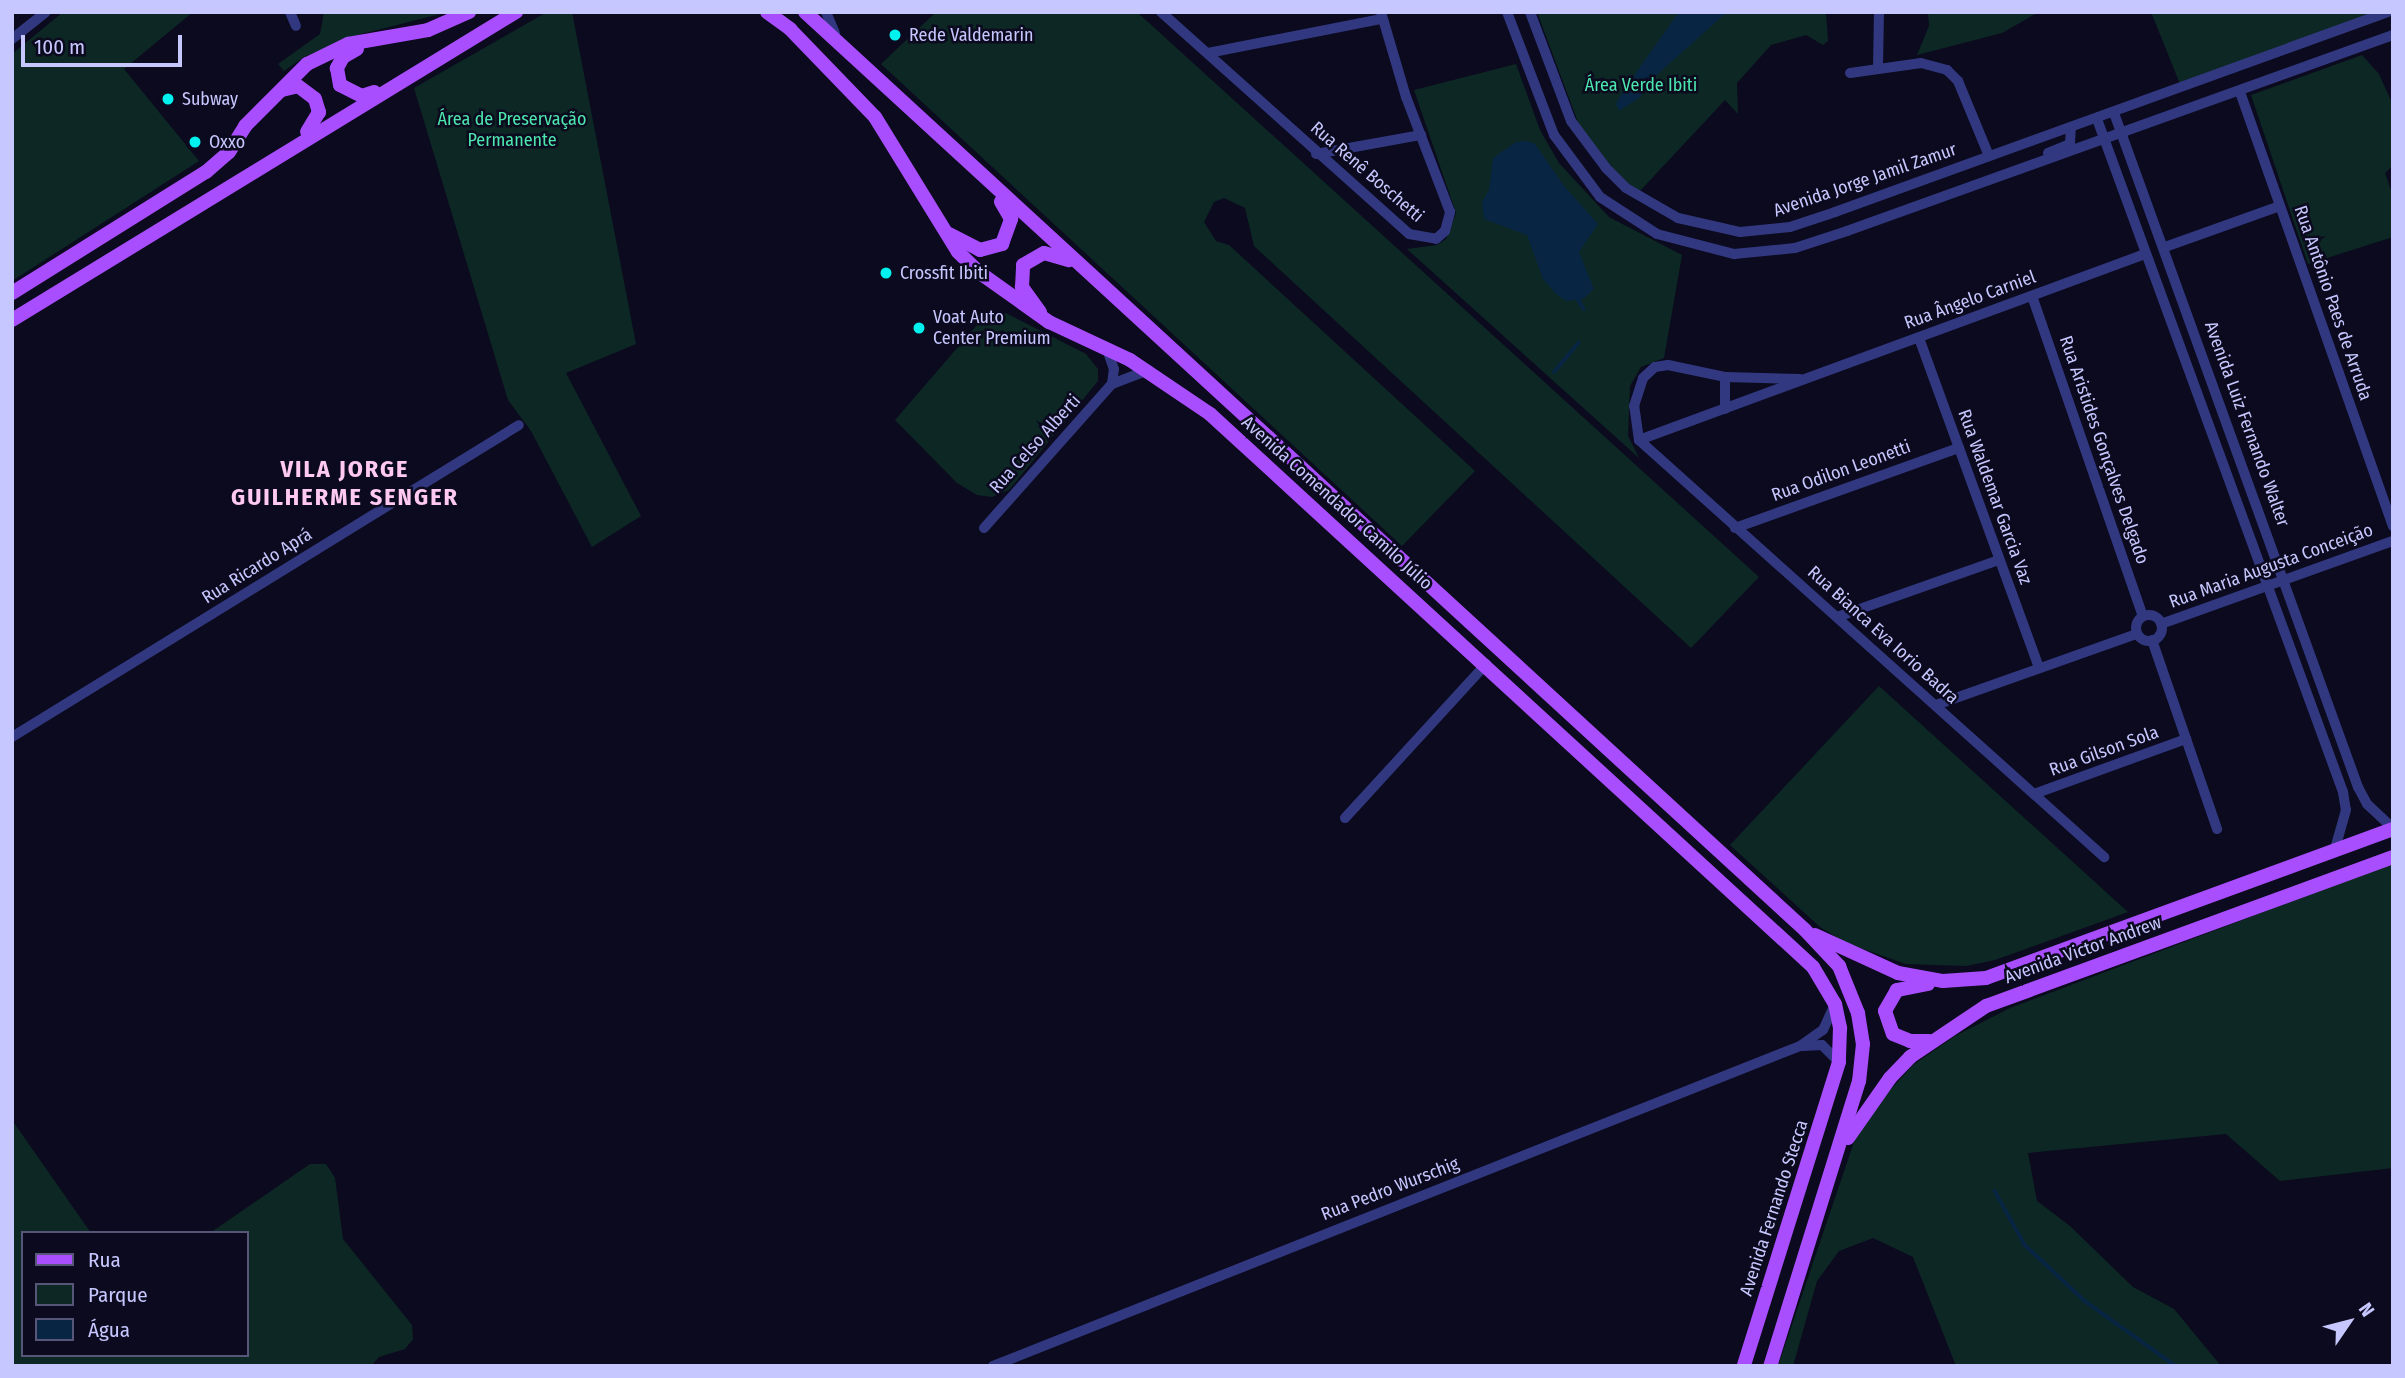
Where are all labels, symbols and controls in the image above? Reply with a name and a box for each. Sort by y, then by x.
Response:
scale bar [24,21,186,65]
place label: Rede Valdemarin [909,24,1033,46]
marker: Rede Valdemarin [887,27,903,43]
text: 100 m [34,34,85,60]
park label: Área Verde Ibiti [1585,74,1697,96]
place label: Subway [182,88,238,110]
marker: Subway [160,91,176,107]
park label: Área de Preservação Permanente [438,109,586,152]
street label: Rua Renê Boschetti [1306,117,1428,227]
place label: Oxxo [209,131,245,153]
marker: Oxxo [187,134,203,150]
street label: Avenida Jorge Jamil Zamur [1771,138,1959,222]
street label: Rua Antônio Paes de Arruda [2289,203,2377,403]
place label: Crossfit Ibiti [900,262,988,284]
marker: Crossfit Ibiti [878,265,894,281]
street label: Rua Ângelo Carniel [1901,266,2039,334]
place label: Voat Auto Center Premium [933,307,1051,350]
street label: Avenida Luiz Fernando Walter [2200,318,2294,530]
marker: Voat Auto Center Premium [911,320,927,336]
street label: Rua Aristides Gonçalves Delgado [2055,333,2153,567]
street label: Rua Celso Alberti [985,390,1085,498]
street label: Rua Waldemar Garcia Vaz [1953,406,2037,588]
street label: Avenida Comendador Camilo Júlio [1237,412,1437,594]
street label: Rua Odilon Leonetti [1769,436,1913,506]
district label: VILA JORGE GUILHERME SENGER [233,456,457,512]
street label: Rua Maria Augusta Conceição [2166,519,2376,613]
street label: Rua Ricardo Aprá [198,524,316,608]
street label: Rua Bianca Eva Iorio Badra [1803,561,1963,709]
street label: Rua Gilson Sola [2046,721,2162,781]
street label: Avenida Victor Andrew [2002,912,2164,988]
street label: Avenida Fernando Stecca [1735,1117,1813,1299]
street label: Rua Pedro Wurschig [1318,1153,1462,1225]
legend [21,1231,248,1357]
text: Rua [88,1247,121,1273]
text: Parque [88,1282,148,1308]
north arrow [2314,1287,2384,1357]
text: N [2354,1298,2379,1321]
text: Água [88,1317,130,1343]

